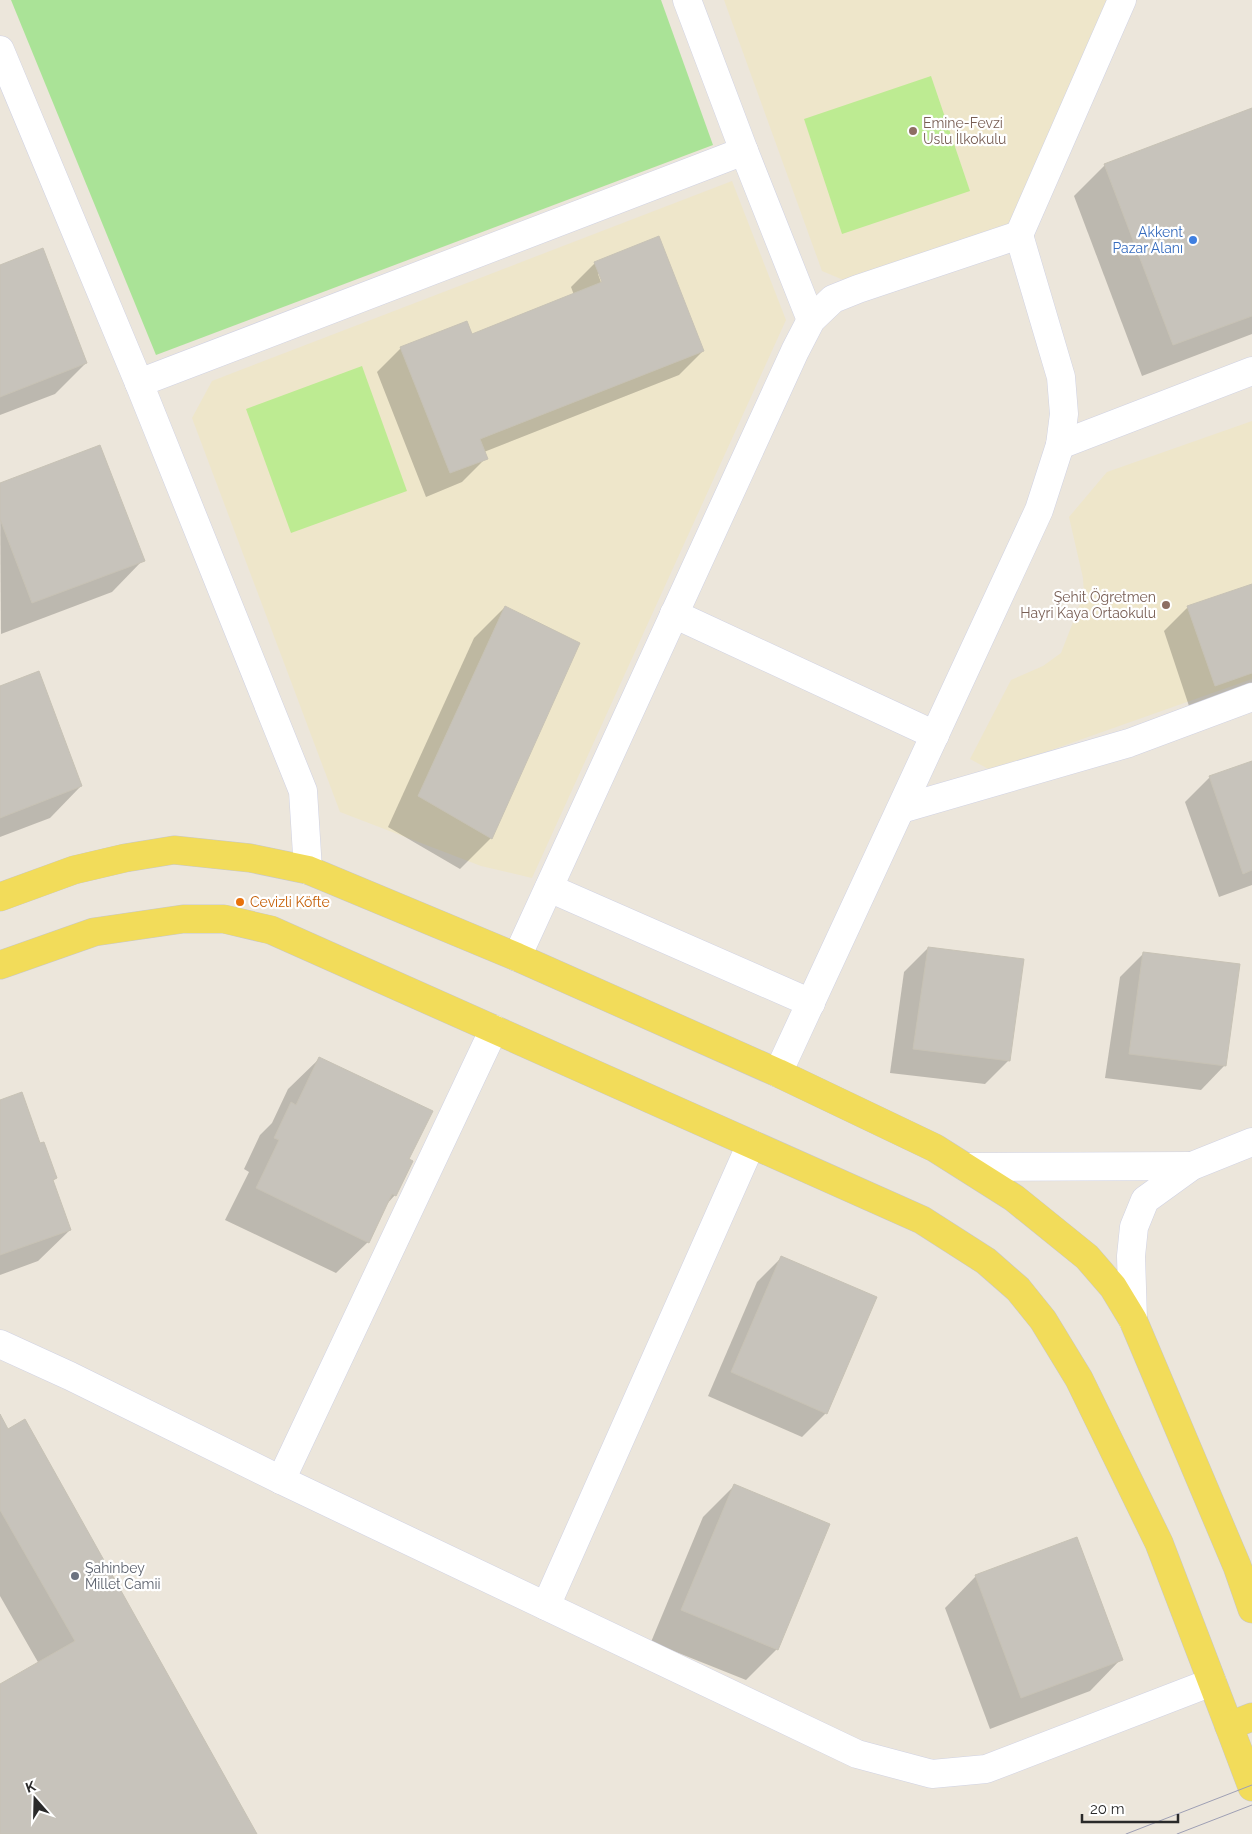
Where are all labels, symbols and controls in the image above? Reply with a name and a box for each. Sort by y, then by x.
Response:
place label: Emine-Fevzi Uslu İlkokulu [923,115,1006,147]
marker: Emine-Fevzi Uslu İlkokulu [907,125,919,137]
place label: Akkent Pazar Alanı [1112,224,1183,256]
marker: Akkent Pazar Alanı [1187,234,1199,246]
place label: Şehit Öğretmen Hayri Kaya Ortaokulu [1020,587,1156,621]
marker: Şehit Öğretmen Hayri Kaya Ortaokulu [1160,599,1172,611]
place label: Cevizli Köfte [250,894,330,910]
marker: Cevizli Köfte [234,896,246,908]
place label: Şahinbey Millet Camii [85,1560,161,1592]
marker: Şahinbey Millet Camii [69,1570,81,1582]
north arrow [10,1774,60,1824]
text: K [23,1777,38,1796]
scale bar [1082,1792,1178,1824]
text: 20 m [1090,1800,1125,1818]

